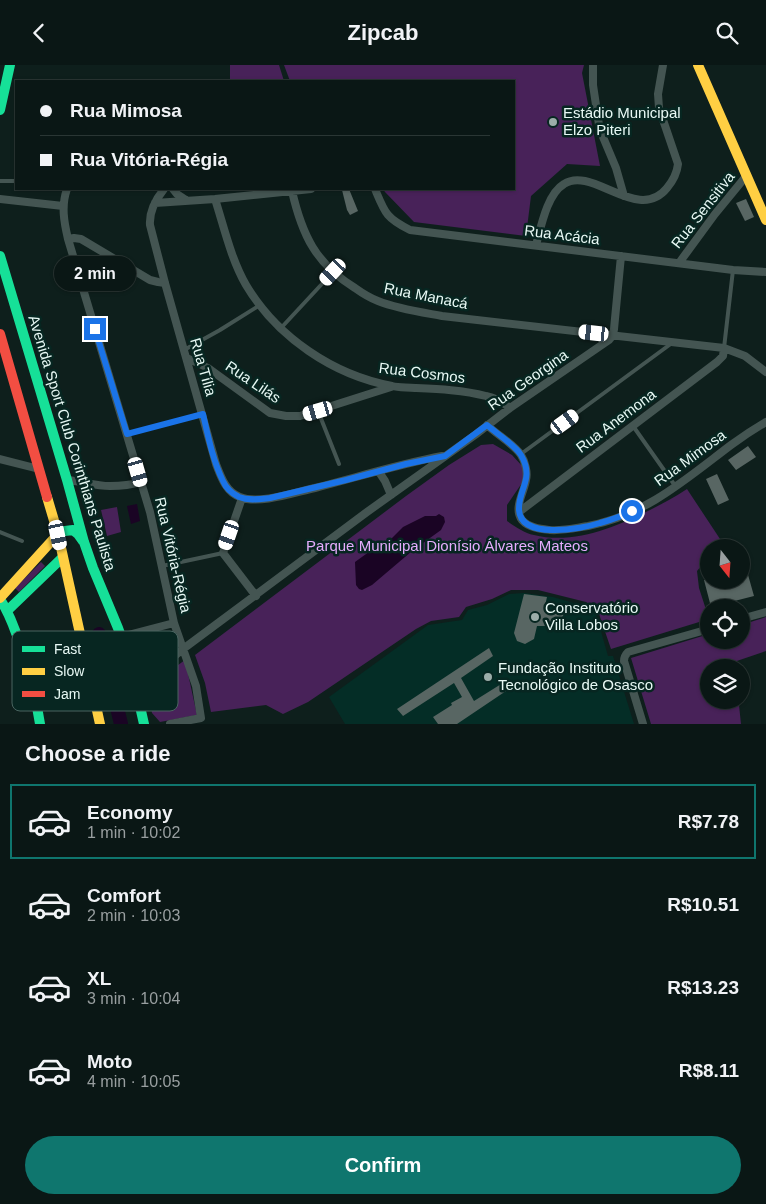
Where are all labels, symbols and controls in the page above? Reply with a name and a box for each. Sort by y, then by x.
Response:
icon: back [25,19,53,47]
icon: search [713,19,741,47]
text: Zipcab [348,20,418,45]
text: Rua Mimosa [70,100,182,121]
place label: Estádio Municipal Elzo Piteri [563,104,681,138]
marker: Estádio Municipal Elzo Piteri [547,116,559,128]
text: Rua Vitória-Régia [70,149,228,170]
street label: Rua Sensitiva [667,167,738,251]
street label: Rua Acácia [523,221,601,248]
car [317,256,348,288]
callout: 2 min [54,257,136,291]
text: 2 min [74,265,116,282]
street label: Rua Manacá [383,279,470,312]
street label: Avenida Sport Club Corinthians Paulista [25,313,120,573]
route end [84,318,106,340]
car [578,324,609,342]
street label: Rua Tília [187,336,220,399]
street label: Rua Georgina [485,345,571,413]
street label: Rua Lilás [223,357,284,406]
street label: Rua Cosmos [378,359,466,386]
street label: Rua Anemona [573,385,659,456]
car [301,400,334,422]
car [548,407,581,437]
street label: Rua Mimosa [651,426,729,489]
car [126,456,149,488]
street label: Rua Vitória-Régia [152,495,195,615]
route start [621,500,643,522]
car [217,518,240,552]
car [47,519,68,551]
park label: Parque Municipal Dionísio Álvares Mateos [306,537,588,554]
north arrow [700,539,750,589]
map controls [700,539,750,709]
place label: Conservatório Villa Lobos [545,599,638,633]
button: locate [700,599,750,649]
marker: Conservatório Villa Lobos [529,611,541,623]
legend [12,631,178,711]
text: Fast [54,641,81,657]
place label: Fundação Instituto Tecnológico de Osasco [498,659,653,693]
button: layers [700,659,750,709]
text: Slow [54,663,85,679]
marker: Fundação Instituto Tecnológico de Osasco [482,671,494,683]
text: Jam [54,686,80,702]
text: Choose a ride [25,741,170,766]
icon: car [27,799,72,844]
text: Economy [87,802,173,823]
text: R$7.78 [678,811,739,832]
text: 1 min · 10:02 [87,824,180,841]
icon: car [27,882,72,927]
text: Comfort [87,885,161,906]
text: R$10.51 [667,894,739,915]
text: 2 min · 10:03 [87,907,180,924]
icon: car [27,965,72,1010]
text: XL [87,968,111,989]
text: R$13.23 [667,977,739,998]
text: 3 min · 10:04 [87,990,180,1007]
icon: car [27,1048,72,1093]
text: Moto [87,1051,132,1072]
text: R$8.11 [679,1060,739,1081]
text: 4 min · 10:05 [87,1073,180,1090]
button: Confirm [25,1136,741,1194]

